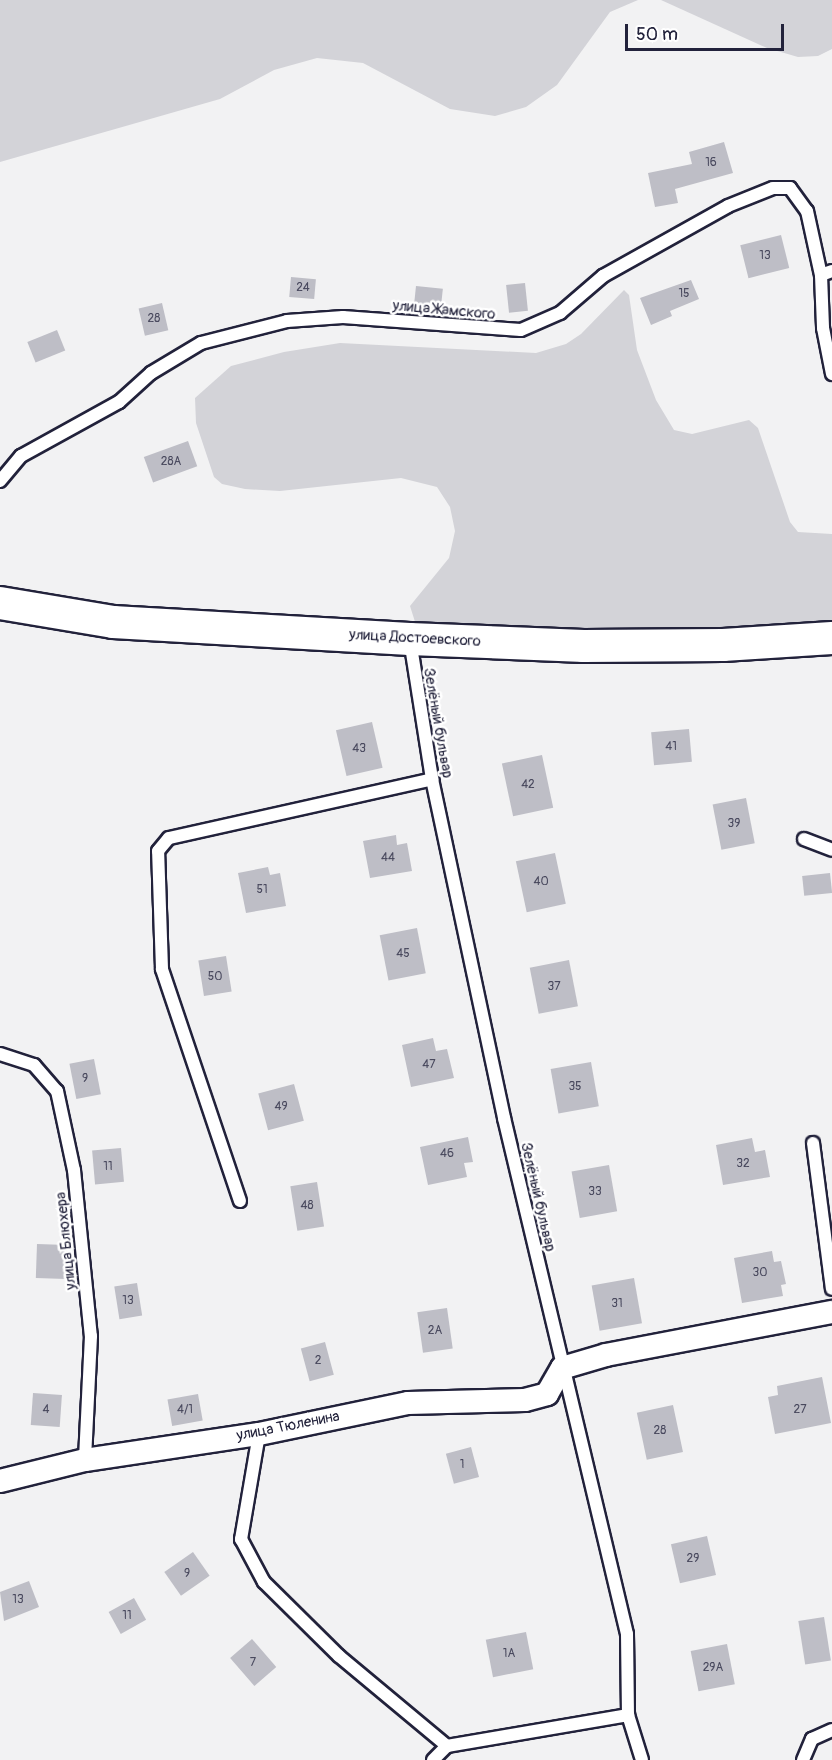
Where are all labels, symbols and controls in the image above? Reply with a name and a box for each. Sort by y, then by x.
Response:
scale bar [628,12,787,50]
text: 50 m [636,23,678,46]
house number: 16 [705,156,717,170]
house number: 13 [759,249,771,263]
house number: 24 [296,281,310,295]
house number: 15 [678,287,690,301]
street label: улица Жамского [392,297,496,323]
house number: 28 [148,312,160,326]
house number: 28А [161,455,181,469]
street label: улица Достоевского [349,626,481,650]
street label: Зелёный бульвар [419,667,457,779]
house number: 41 [665,740,677,754]
house number: 43 [352,742,366,756]
house number: 42 [521,778,535,792]
house number: 39 [728,817,740,831]
house number: 44 [381,851,395,865]
house number: 40 [533,875,549,889]
house number: 51 [256,883,268,897]
house number: 45 [396,947,410,961]
house number: 50 [208,970,222,984]
house number: 37 [547,980,561,994]
house number: 47 [422,1058,436,1072]
house number: 9 [82,1072,88,1086]
house number: 35 [568,1080,582,1094]
house number: 49 [274,1100,288,1114]
street label: Зелёный бульвар [517,1141,559,1253]
house number: 46 [440,1147,454,1161]
house number: 32 [736,1157,750,1171]
house number: 11 [103,1160,113,1174]
house number: 33 [588,1185,602,1199]
street label: улица Блюхера [52,1191,80,1291]
house number: 48 [300,1199,314,1213]
house number: 30 [753,1266,767,1280]
house number: 13 [122,1294,134,1308]
house number: 31 [611,1297,623,1311]
house number: 2А [428,1324,442,1338]
house number: 2 [315,1354,321,1368]
house number: 4 [43,1403,49,1417]
house number: 4/1 [177,1403,193,1417]
house number: 27 [793,1403,807,1417]
street label: улица Тюленина [235,1407,341,1445]
house number: 28 [654,1424,666,1438]
house number: 1 [460,1458,464,1472]
house number: 29 [687,1552,699,1566]
house number: 9 [184,1567,190,1581]
house number: 13 [12,1593,24,1607]
house number: 11 [122,1609,132,1623]
house number: 1А [503,1647,515,1661]
house number: 7 [250,1656,256,1670]
house number: 29А [703,1661,723,1675]

